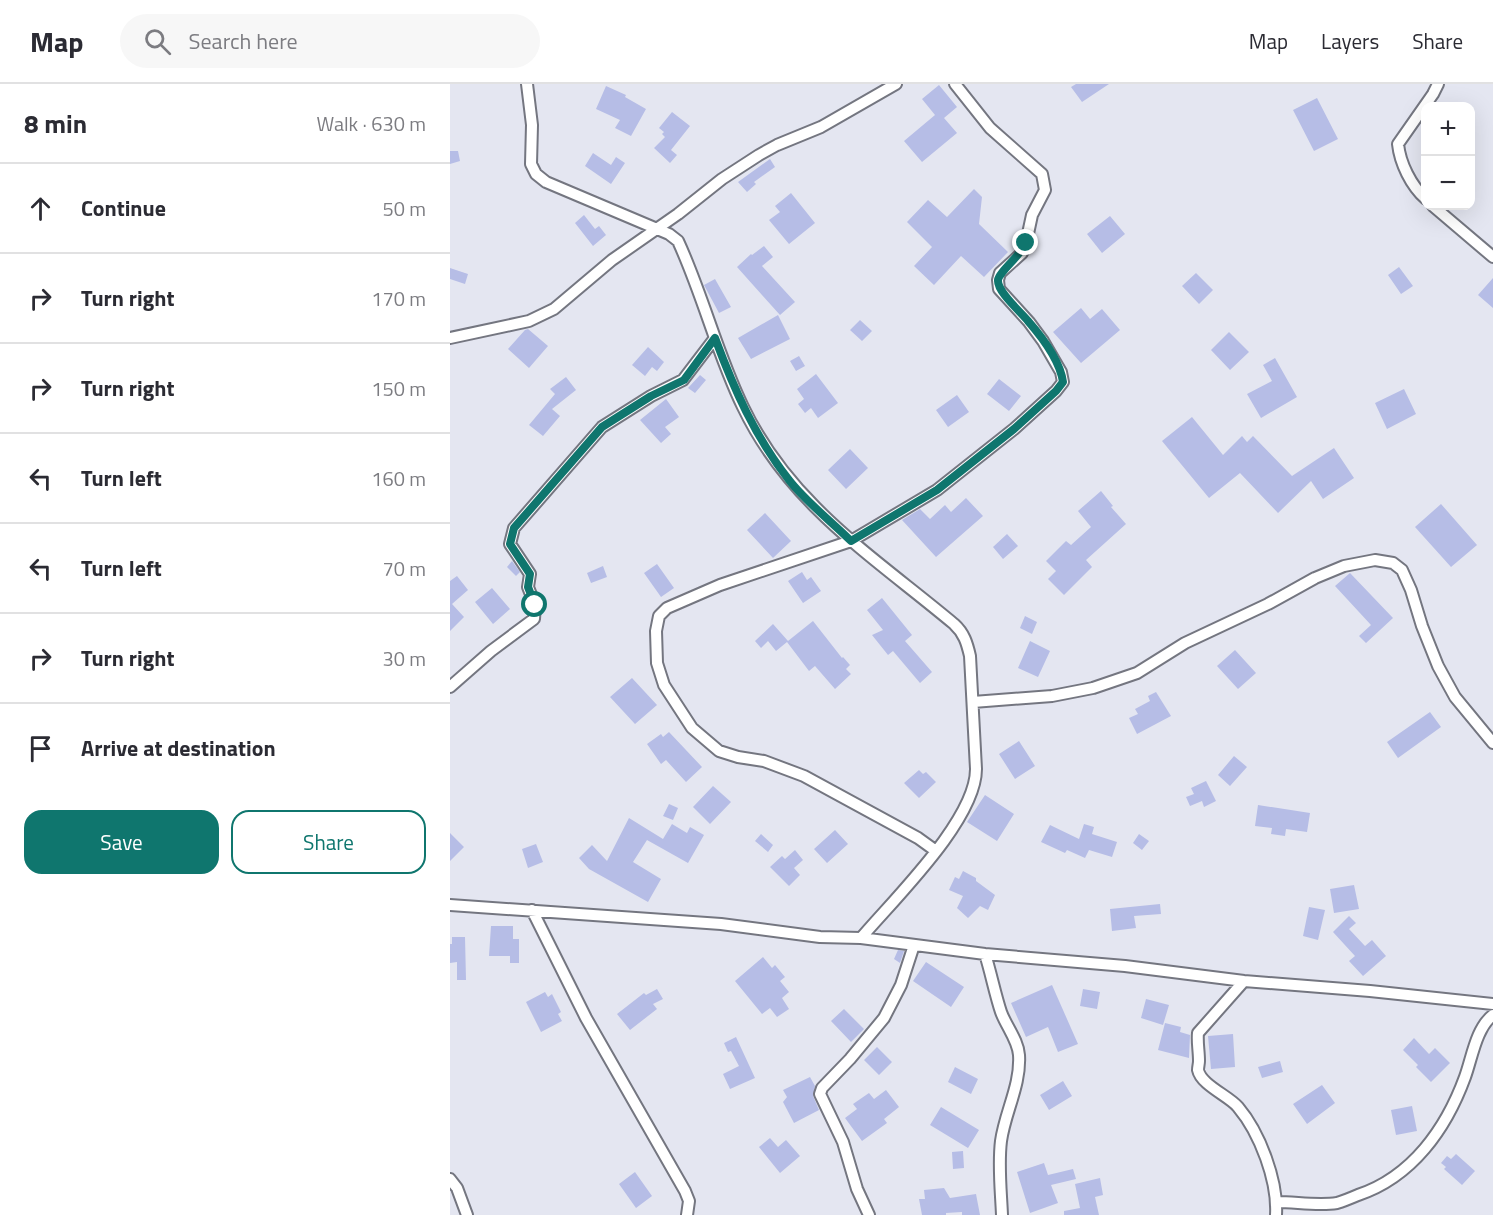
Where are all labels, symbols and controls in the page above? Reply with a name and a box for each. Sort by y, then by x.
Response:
search box [120,14,540,68]
text: Map [30,20,84,63]
text: Search here [189,24,298,58]
icon: search [141,25,174,58]
text: Map [1249,25,1288,57]
text: Layers [1321,25,1379,57]
text: Share [1412,25,1463,57]
map controls [1421,102,1475,210]
button: + [1421,102,1475,156]
text: 8 min [24,104,87,143]
text: Walk · 630 m [317,108,426,139]
button: − [1421,156,1475,210]
text: Continue [81,191,166,225]
icon: ahead [24,192,57,225]
text: 50 m [382,193,426,224]
route end [1012,229,1038,255]
text: Turn right [81,281,175,315]
icon: right [24,282,57,315]
text: 170 m [371,283,426,314]
text: Turn right [81,371,175,405]
icon: right [24,372,57,405]
text: 150 m [371,373,426,404]
text: Turn left [81,461,162,495]
icon: left [24,462,57,495]
text: 160 m [371,463,426,494]
text: Turn left [81,551,162,585]
icon: left [24,552,57,585]
text: 70 m [382,553,426,584]
route start [521,591,547,617]
text: Turn right [81,641,175,675]
icon: right [24,642,57,675]
text: 30 m [382,643,426,674]
text: Arrive at destination [81,731,276,765]
icon: arrive [24,732,57,765]
button: Save [24,810,219,874]
button: Share [231,810,426,874]

